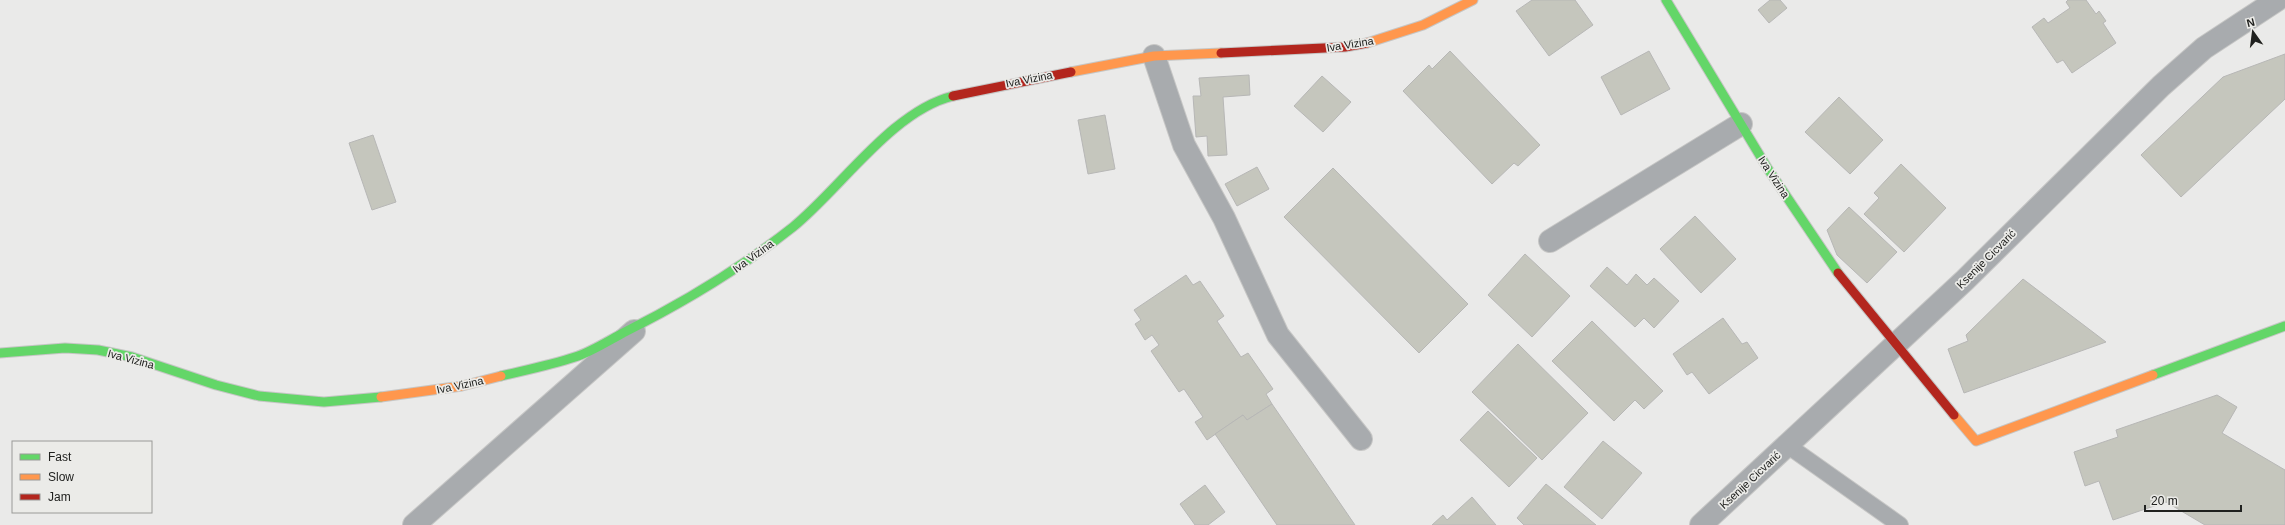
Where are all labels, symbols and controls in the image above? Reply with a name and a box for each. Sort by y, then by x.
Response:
north arrow [2233,12,2273,52]
text: N [2245,16,2256,29]
street label: Iva Vizina [1326,34,1375,54]
street label: Iva Vizina [1005,68,1054,89]
street label: Iva Vizina [1756,154,1792,201]
street label: Ksenije Cicvarić [1954,227,2018,291]
street label: Iva Vizina [730,237,776,275]
street label: Iva Vizina [107,347,156,371]
street label: Iva Vizina [436,374,485,396]
legend [12,441,152,513]
street label: Ksenije Cicvarić [1717,449,1783,511]
text: Fast [48,450,72,464]
text: Slow [48,470,74,484]
scale bar [2145,487,2241,513]
text: Jam [48,490,71,504]
text: 20 m [2151,494,2178,508]

